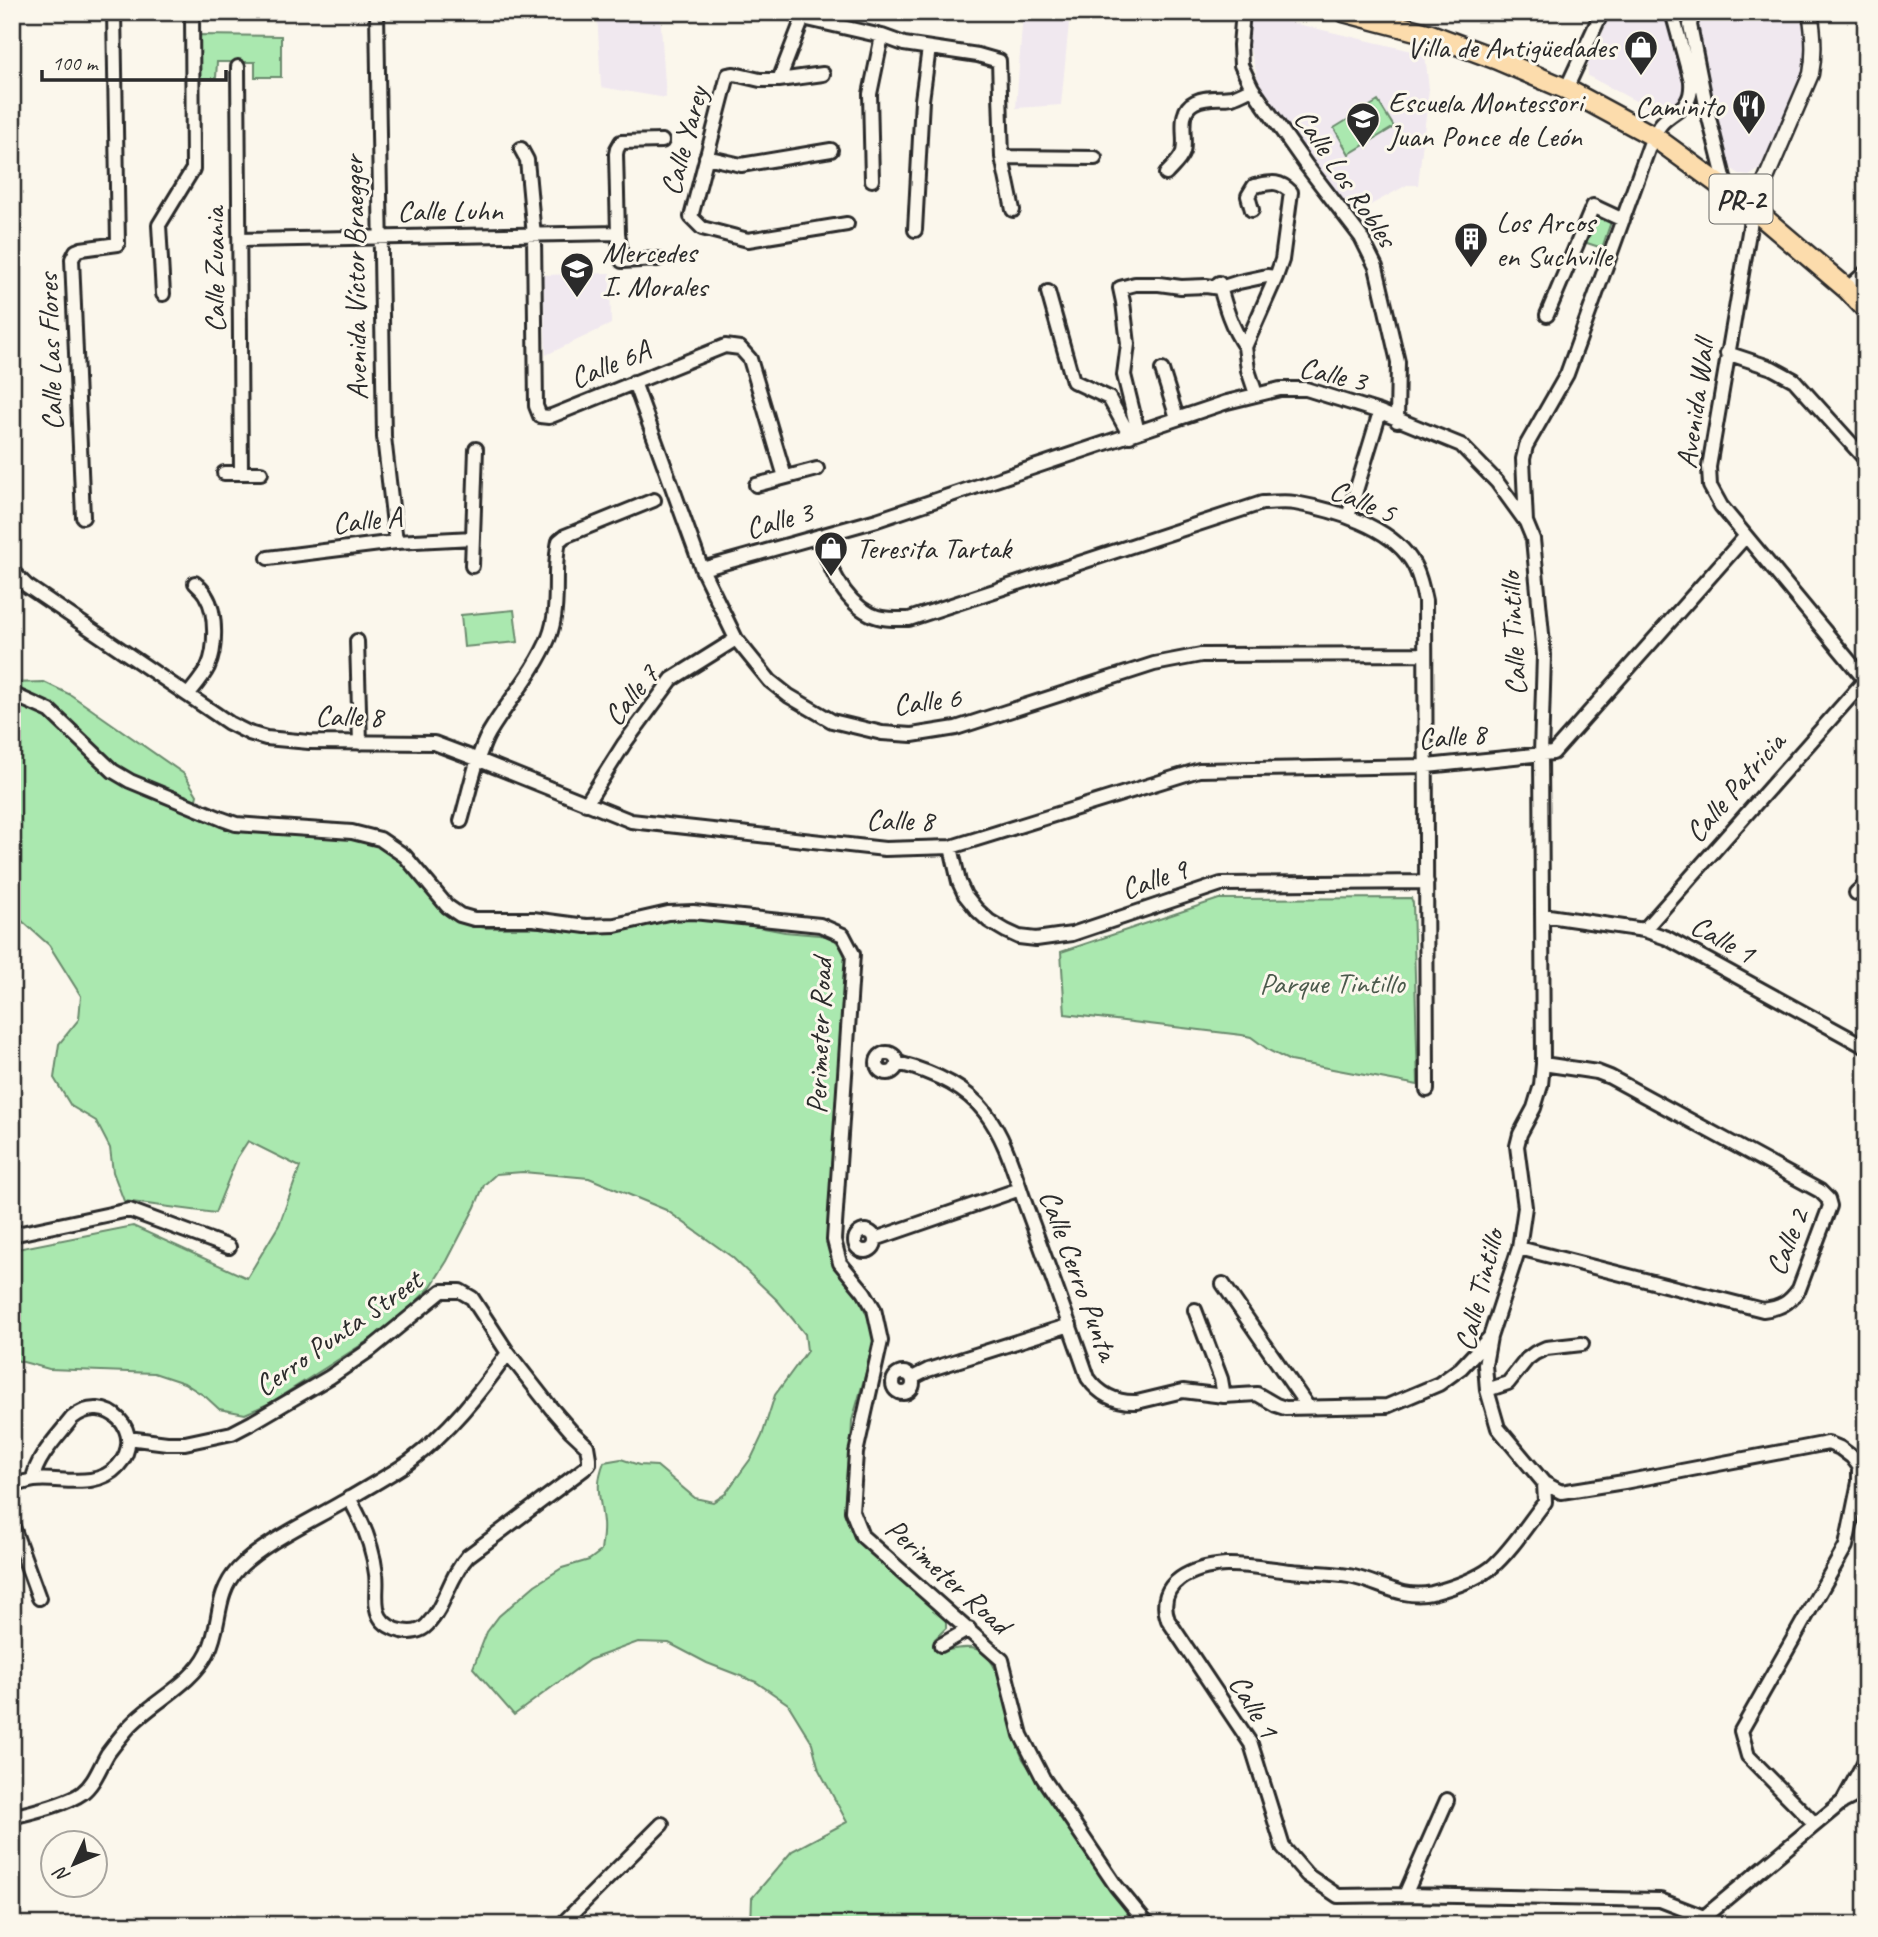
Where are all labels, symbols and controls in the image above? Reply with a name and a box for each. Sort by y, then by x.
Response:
place label: Villa de Antigüedades [1407,28,1619,66]
shop icon: Villa de Antigüedades [1622,28,1660,77]
scale bar [42,38,226,82]
text: 100 m [52,50,99,76]
street label: Calle Yarey [651,80,717,199]
place label: Escuela Montessori Juan Ponce de León [1386,83,1586,155]
place label: Caminito [1635,87,1725,125]
restaurant icon: Caminito [1730,87,1768,136]
school or university icon: Escuela Montessori Juan Ponce de León [1344,100,1382,149]
street label: Calle Los Robles [1286,102,1408,257]
street label: Avenida Víctor Braegger [334,152,376,401]
road number: PR-2 [1710,174,1772,224]
street label: Calle Luhn [397,191,504,229]
place label: Los Arcos en Suchville [1496,203,1614,275]
street label: Calle Zuania [195,204,233,333]
building icon: Los Arcos en Suchville [1452,220,1490,269]
place label: Mercedes I. Morales [602,233,710,305]
school or university icon: Mercedes I. Morales [558,250,596,299]
street label: Calle Las Flores [28,270,72,431]
street label: Calle 6A [564,330,657,397]
street label: Avenida Wall [1667,332,1724,471]
street label: Calle 3 [1296,348,1373,401]
street label: Calle 5 [1324,470,1403,532]
street label: Calle 3 [741,492,819,548]
street label: Calle A [330,497,405,543]
shop icon: Teresita Tartak [812,529,850,578]
place label: Teresita Tartak [856,529,1013,567]
street label: Calle Tintillo [1491,568,1535,697]
street label: Calle 7 [595,655,668,733]
street label: Calle 6 [891,678,965,724]
street label: Calle 8 [315,696,386,736]
street label: Calle 8 [1417,714,1490,758]
street label: Calle Patricia [1677,722,1795,850]
street label: Calle 8 [866,800,937,840]
street label: Calle 9 [1116,849,1195,908]
street label: Calle 1 [1684,906,1763,973]
street label: Perimeter Road [797,953,841,1115]
park label: Parque Tintillo [1259,964,1406,1002]
street label: Calle Cerro Punta [1031,1185,1128,1368]
street label: Calle 2 [1757,1201,1818,1281]
street label: Calle Tintillo [1446,1222,1513,1355]
street label: Cerro Punta Street [247,1260,432,1405]
street label: Perimeter Road [877,1510,1022,1645]
street label: Calle 1 [1220,1667,1289,1746]
north arrow [38,1828,108,1898]
text: N [48,1860,75,1888]

